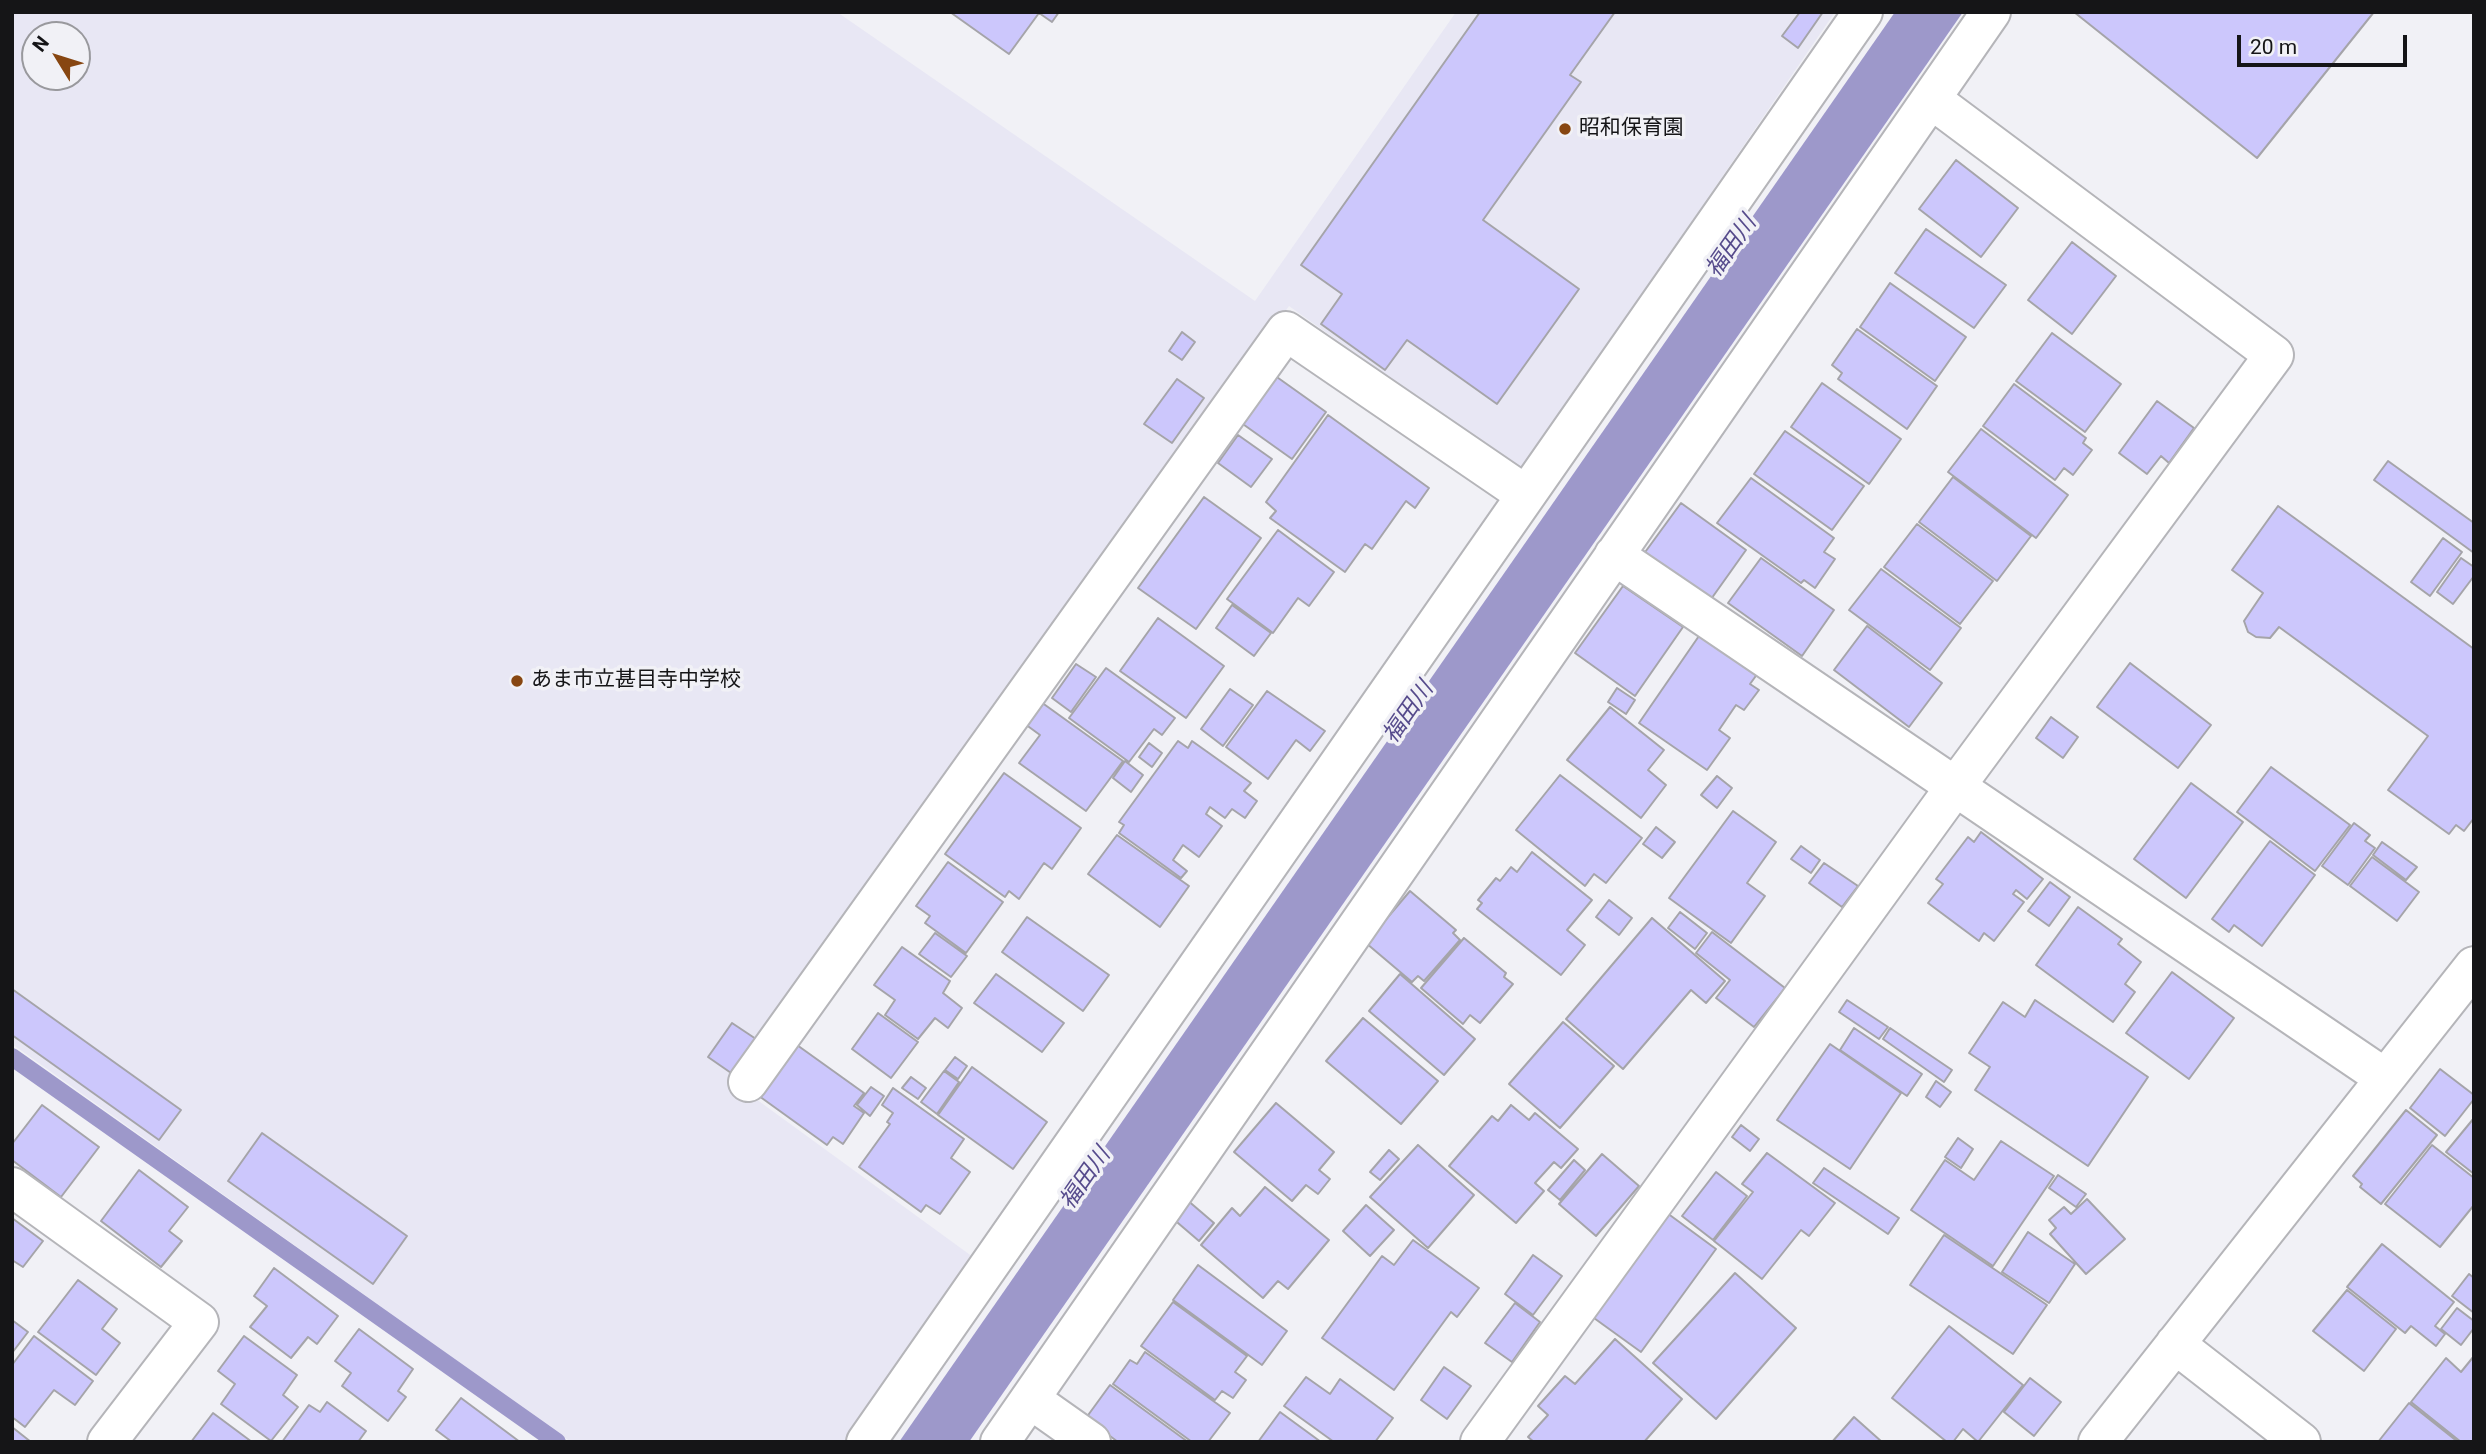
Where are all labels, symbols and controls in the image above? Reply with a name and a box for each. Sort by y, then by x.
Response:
north arrow [21,21,91,91]
scale bar [2241,21,2411,65]
text: N [27,32,54,56]
text: 20 m [2250,35,2297,59]
place label: 昭和保育園 [1579,116,1684,142]
marker: 昭和保育園 [1557,121,1573,137]
water label: 福田川 [1701,211,1763,283]
place label: あま市立甚目寺中学校 [531,668,741,694]
marker: あま市立甚目寺中学校 [509,673,525,689]
water label: 福田川 [1378,677,1440,749]
water label: 福田川 [1055,1143,1117,1215]

